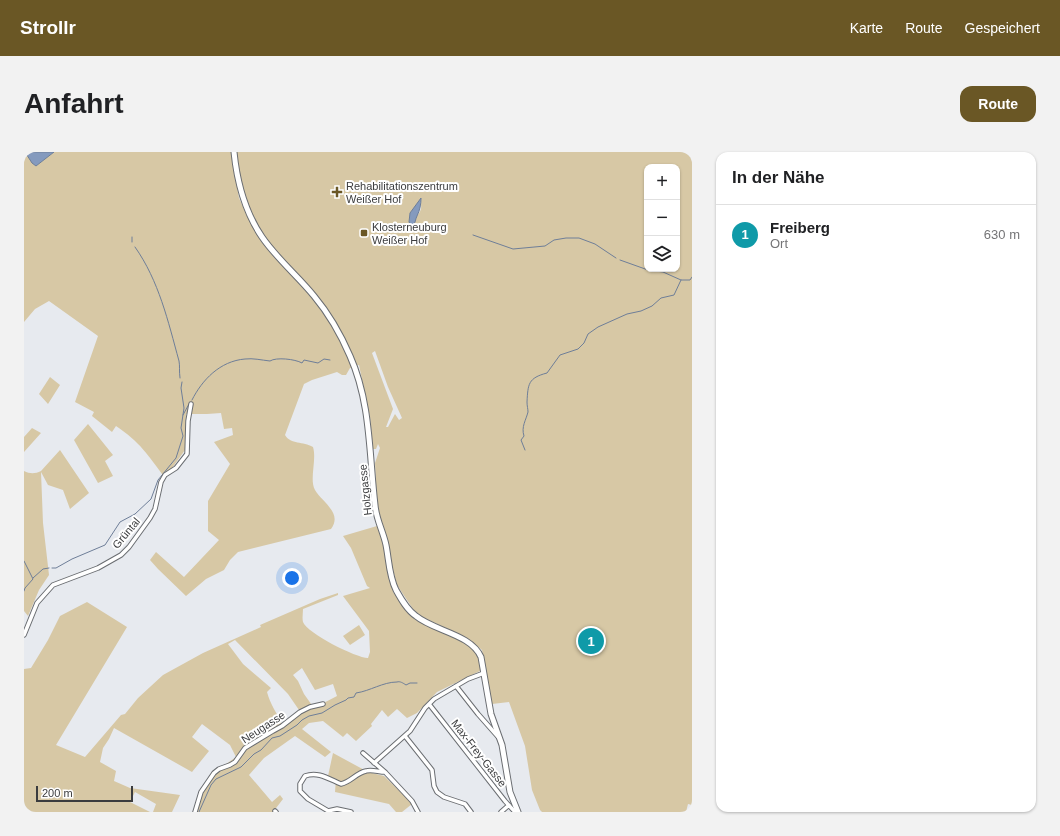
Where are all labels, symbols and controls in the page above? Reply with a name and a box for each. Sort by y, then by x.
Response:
text: Strollr [20,17,76,38]
text: Karte [850,20,883,36]
text: Route [905,20,943,36]
text: Gespeichert [965,20,1040,36]
button: Route [960,86,1036,122]
text: Anfahrt [24,88,124,119]
map controls [644,164,680,272]
button: + [644,164,680,200]
text: In der Nähe [732,168,825,187]
place label: Rehabilitationszentrum Weißer Hof [346,180,458,205]
marker: Rehabilitationszentrum Weißer Hof [331,186,343,198]
button: − [644,200,680,236]
text: Freiberg [770,219,830,236]
place label: Klosterneuburg Weißer Hof [372,221,447,246]
text: 1 [741,227,749,242]
text: 630 m [984,227,1020,242]
marker: Klosterneuburg Weißer Hof [359,228,369,238]
button: layers [644,236,680,272]
text: Ort [770,236,788,251]
street label: Holzgasse [356,464,374,516]
street label: Grüntal [110,515,142,551]
your location [282,568,302,588]
pin: 1 [578,626,604,656]
street label: Neugasse [239,708,287,746]
street label: Max-Frey-Gasse [449,717,509,789]
scale bar [36,784,133,803]
text: 200 m [42,787,73,799]

